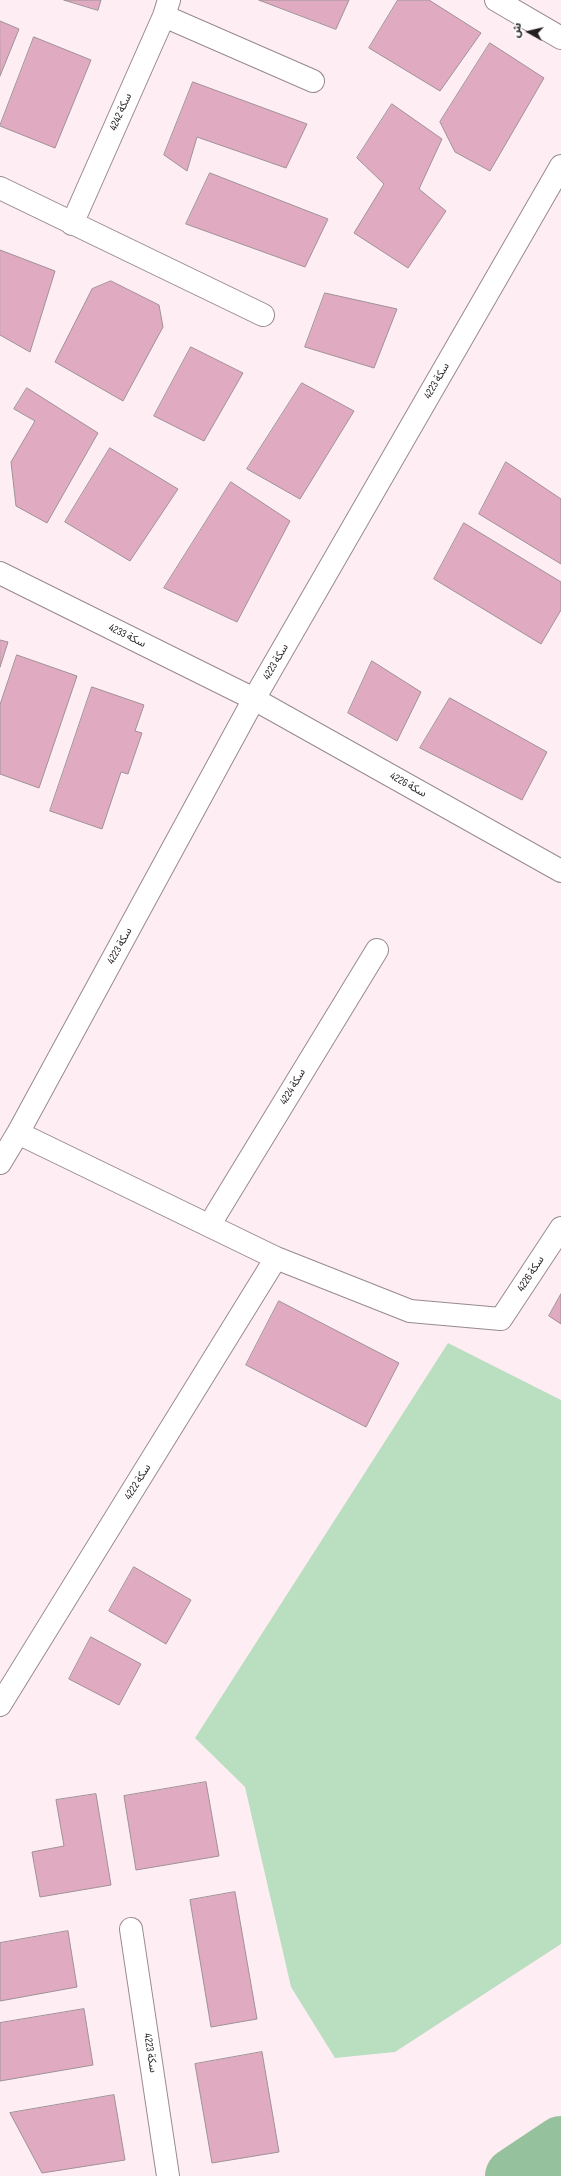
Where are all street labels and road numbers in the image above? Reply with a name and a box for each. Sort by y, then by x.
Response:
street label: سكة 4242 [107,91,135,133]
street label: سكة 4223 [421,361,453,401]
street label: سكة 4233 [106,621,148,651]
street label: سكة 4223 [260,642,292,682]
street label: سكة 4226 [387,770,429,800]
street label: سكة 4223 [105,925,135,967]
street label: سكة 4224 [277,1067,309,1107]
street label: سكة 4226 [515,1254,547,1294]
street label: سكة 4222 [122,1462,154,1502]
street label: سكة 4223 [140,2032,160,2074]

